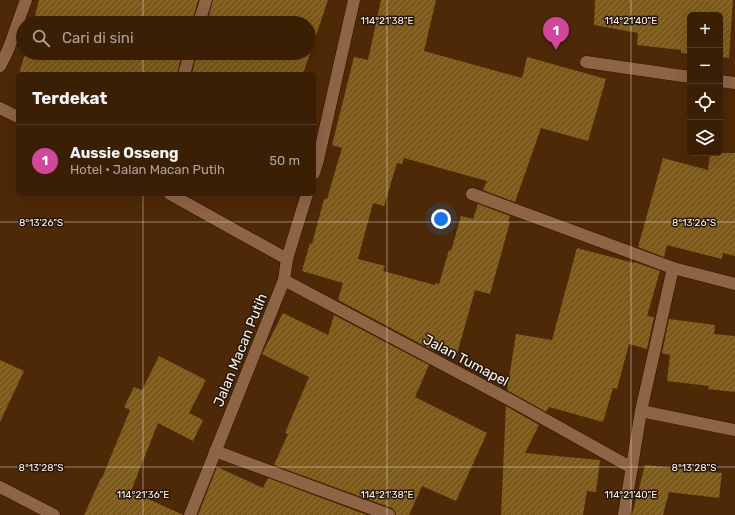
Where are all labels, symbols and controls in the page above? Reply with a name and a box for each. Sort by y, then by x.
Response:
map controls [687,12,723,156]
button: + [687,12,723,48]
text: 114°21'38"E [360,15,414,27]
text: 114°21'40"E [605,15,657,27]
search box [16,16,316,60]
pin: 1 [543,17,569,50]
icon: search [30,27,52,49]
text: Cari di sini [62,29,134,47]
button: − [687,48,723,84]
button: locate [687,84,723,120]
text: Terdekat [32,88,107,108]
button: layers [687,120,723,156]
text: Aussie Osseng [70,144,179,162]
text: 1 [42,153,48,168]
text: 50 m [269,153,300,168]
text: Hotel · Jalan Macan Putih [70,162,225,177]
your location [431,209,451,229]
text: 8°13'26"S [19,217,63,229]
text: 8°13'26"S [672,217,716,229]
street label: Jalan Macan Putih [210,291,271,409]
street label: Jalan Tumapel [420,331,511,390]
text: 8°13'28"S [19,462,63,474]
text: 8°13'28"S [672,462,716,474]
text: 114°21'36"E [117,489,169,501]
text: 114°21'38"E [360,489,414,501]
text: 114°21'40"E [605,489,657,501]

